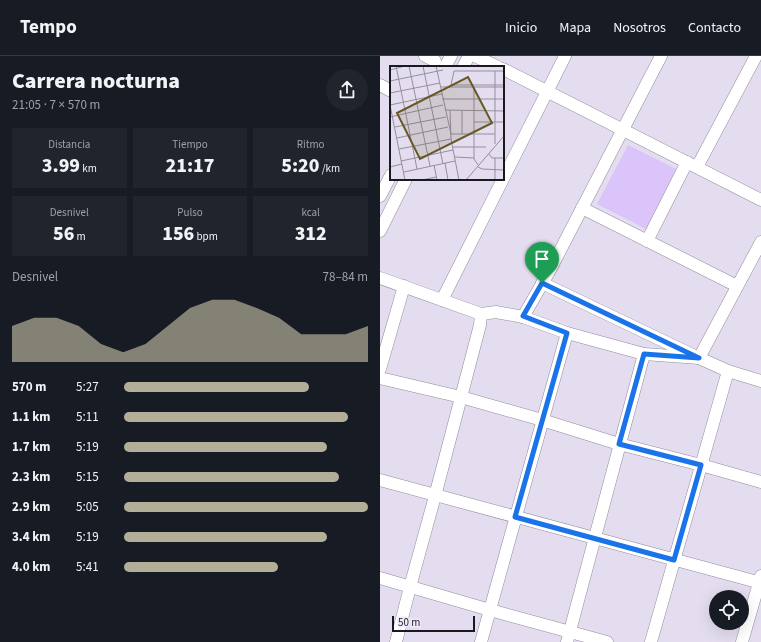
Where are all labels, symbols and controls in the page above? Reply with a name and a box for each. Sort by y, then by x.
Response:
text: Tempo [20,14,77,41]
text: Inicio [505,18,537,38]
text: Mapa [559,18,591,38]
text: Nosotros [613,18,666,38]
text: Contacto [688,18,741,38]
text: Carrera nocturna [12,65,180,97]
inset map [390,66,504,180]
button: share [326,69,368,111]
text: 21:05 · 7 × 570 m [12,96,100,114]
text: Distancia [48,137,90,152]
text: Tiempo [172,137,208,152]
text: Ritmo [297,137,325,152]
text: 3.99 [42,152,80,180]
text: 21:17 [166,152,214,180]
text: 5:20 [281,152,319,180]
text: km [80,161,97,176]
text: /km [319,161,340,176]
text: Desnivel [50,205,89,220]
text: Pulso [177,205,203,220]
text: kcal [301,205,320,220]
text: 56 [53,220,74,248]
text: 156 [162,220,194,248]
text: 312 [295,220,327,248]
text: m [74,229,86,244]
text: bpm [194,229,218,244]
pin [525,242,559,283]
icon: arrive [531,248,553,270]
text: Desnivel [12,268,58,286]
text: 78–84 m [323,268,368,286]
text: 570 m [12,378,46,396]
text: 5:27 [76,378,99,396]
text: 1.1 km [12,408,51,426]
text: 5:11 [76,408,99,426]
text: 1.7 km [12,438,51,456]
text: 5:19 [76,438,99,456]
text: 2.3 km [12,468,51,486]
text: 5:15 [76,468,99,486]
text: 2.9 km [12,498,51,516]
text: 5:05 [76,498,99,516]
text: 3.4 km [12,528,51,546]
text: 5:19 [76,528,99,546]
text: 4.0 km [12,558,51,576]
text: 5:41 [76,558,99,576]
map controls [709,590,749,630]
button: locate [709,590,749,630]
scale bar [392,614,475,633]
text: 50 m [398,615,420,630]

